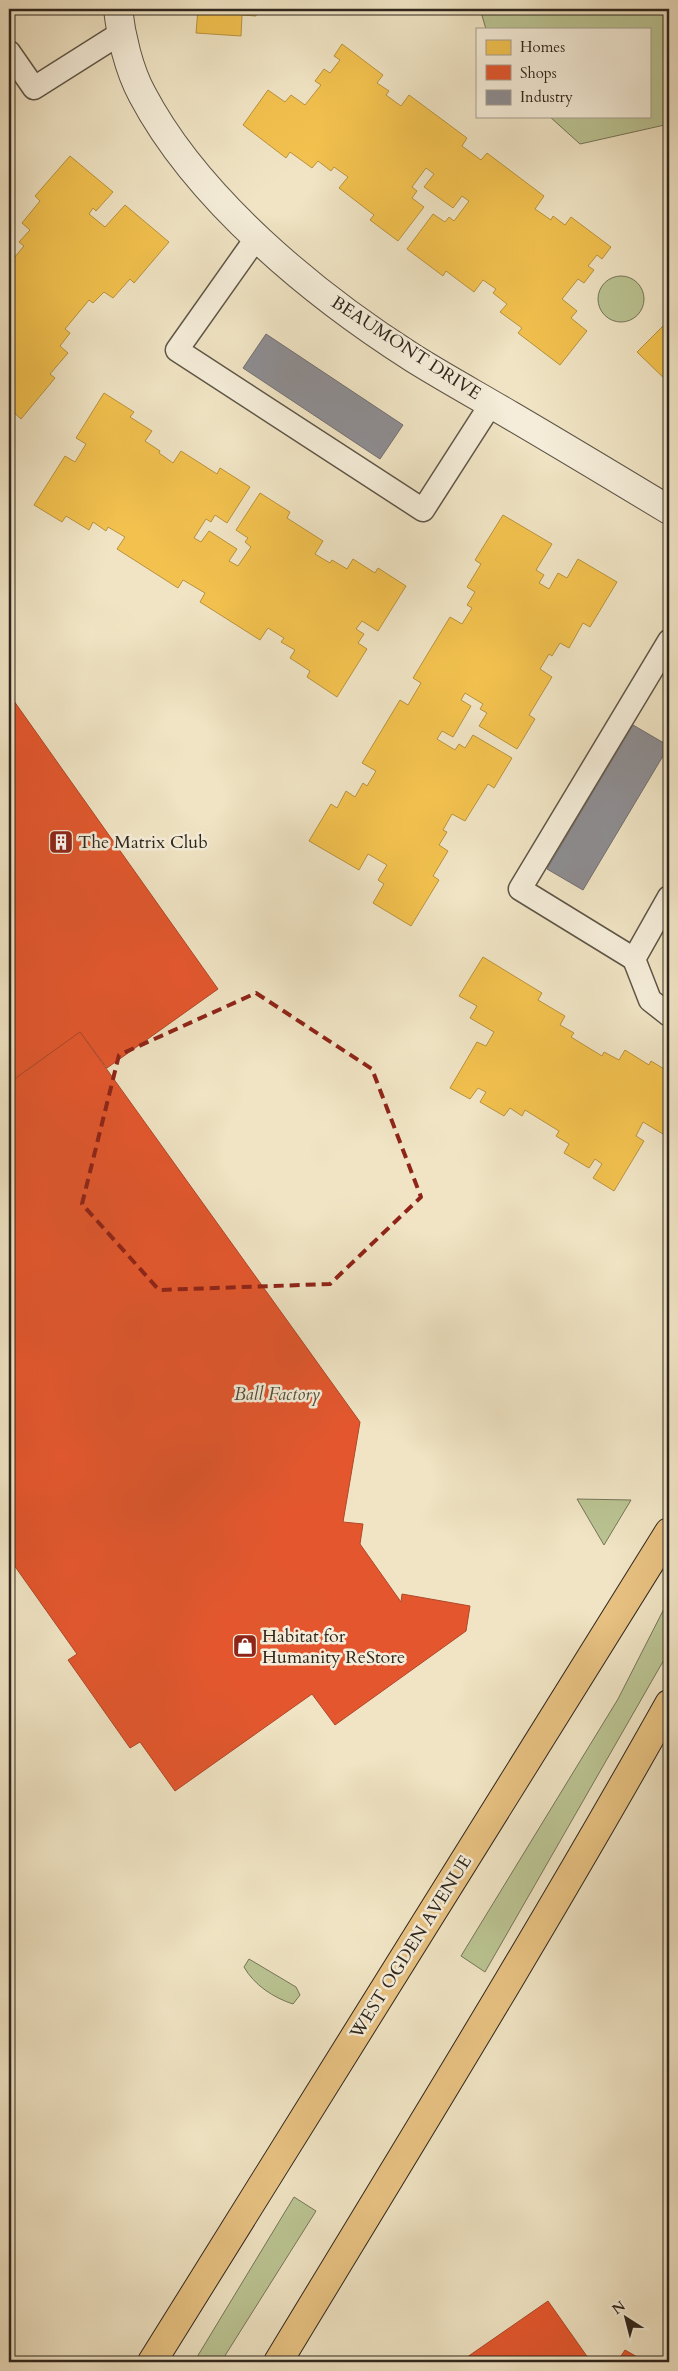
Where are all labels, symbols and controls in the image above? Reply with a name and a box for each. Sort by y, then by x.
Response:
legend [476,28,650,118]
text: Homes [520,37,565,57]
text: Shops [520,63,557,83]
text: Industry [520,87,573,107]
street label: BEAUMONT DRIVE [326,290,486,406]
building icon: The Matrix Club [48,829,74,855]
place label: The Matrix Club [78,830,208,855]
park label: Ball Factory [234,1382,320,1407]
place label: Habitat for Humanity ReStore [262,1624,405,1670]
shop icon: Habitat for Humanity ReStore [232,1633,258,1659]
street label: WEST OGDEN AVENUE [344,1850,478,2044]
north arrow [600,2294,650,2344]
text: N [608,2297,629,2319]

